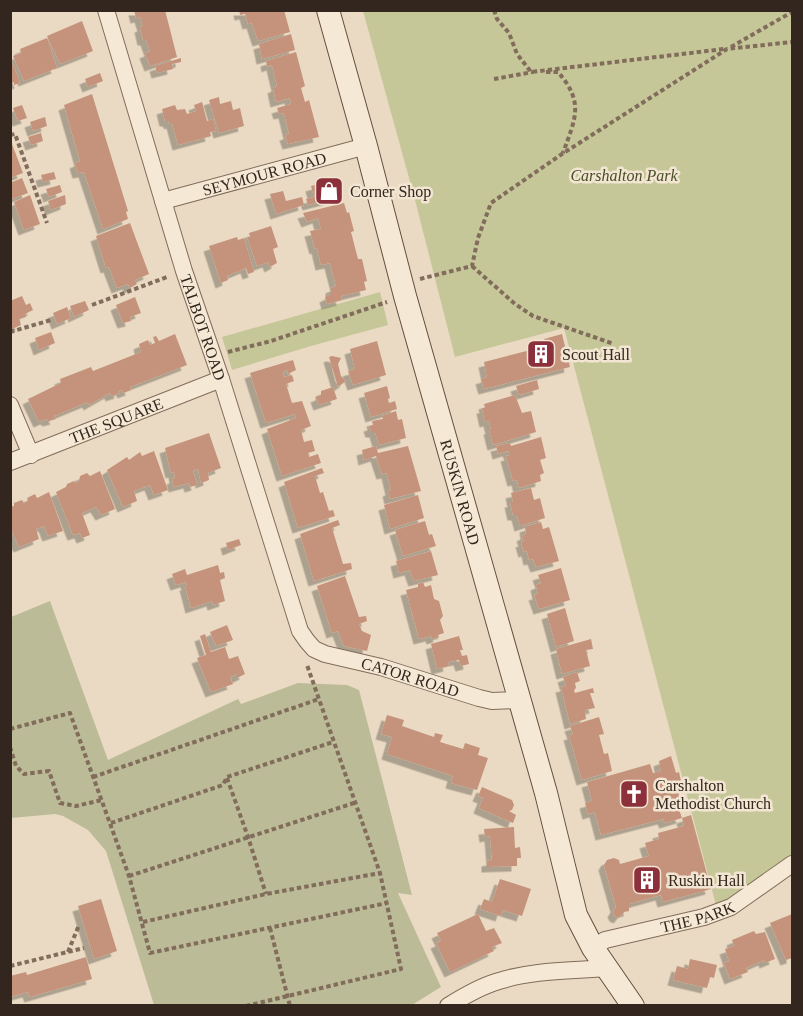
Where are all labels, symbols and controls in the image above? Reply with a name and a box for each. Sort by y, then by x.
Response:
street label: SEYMOUR ROAD [201,149,328,199]
park label: Carshalton Park [570,167,678,184]
shop icon: Corner Shop [313,175,345,207]
place label: Corner Shop [350,183,431,201]
street label: TALBOT ROAD [177,272,229,383]
building icon: Scout Hall [525,338,557,370]
place label: Scout Hall [562,346,631,363]
street label: THE SQUARE [67,395,166,447]
street label: RUSKIN ROAD [437,437,483,547]
street label: CATOR ROAD [360,655,461,700]
place label: Carshalton Methodist Church [655,777,771,812]
church icon: Carshalton Methodist Church [618,778,650,810]
building icon: Ruskin Hall [631,864,663,896]
place label: Ruskin Hall [668,872,745,889]
street label: THE PARK [659,898,738,936]

